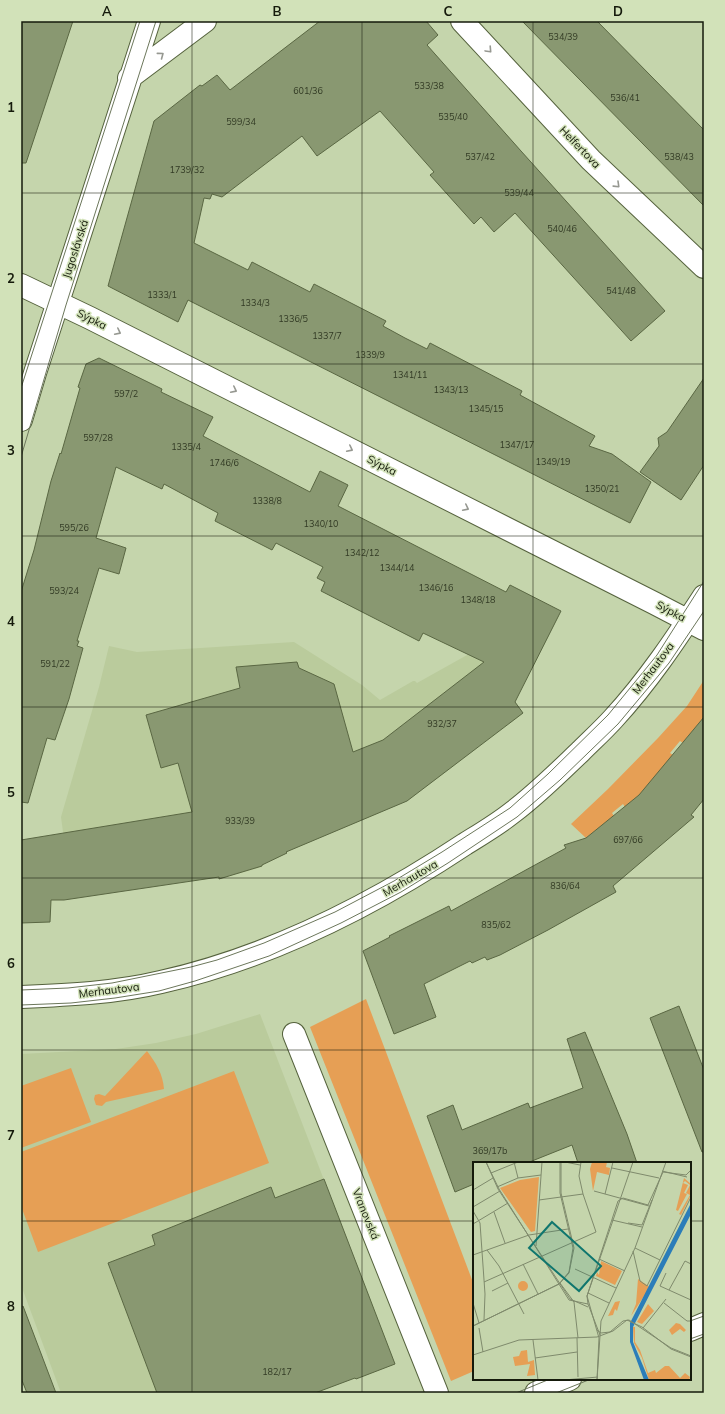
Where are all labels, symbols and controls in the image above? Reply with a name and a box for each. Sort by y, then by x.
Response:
text: A [102,3,112,19]
text: B [273,3,282,19]
text: C [444,3,453,19]
text: D [613,3,623,19]
house number: 534/39 [548,31,578,42]
one-way arrow [484,45,491,52]
one-way arrow [156,53,163,60]
house number: 533/38 [414,80,444,91]
house number: 601/36 [293,85,323,96]
house number: 536/41 [610,92,640,103]
text: 1 [7,99,15,115]
house number: 535/40 [438,111,468,122]
house number: 599/34 [226,116,256,127]
street label: Helfertova [556,123,604,171]
house number: 537/42 [465,151,495,162]
house number: 538/43 [664,151,694,162]
house number: 1739/32 [170,164,204,175]
one-way arrow [612,180,620,187]
house number: 539/44 [504,187,534,198]
street label: Jugoslávská [59,218,91,280]
house number: 540/46 [547,223,577,234]
text: 2 [7,270,15,286]
house number: 541/48 [606,285,636,296]
house number: 1333/1 [147,289,177,300]
house number: 1334/3 [240,297,270,308]
street label: Sýpka [75,306,109,332]
house number: 1336/5 [278,313,308,324]
one-way arrow [114,327,121,335]
house number: 1337/7 [312,330,342,341]
house number: 1339/9 [355,349,385,360]
house number: 1341/11 [393,369,427,380]
house number: 1343/13 [434,384,468,395]
one-way arrow [230,386,237,393]
house number: 597/2 [114,388,138,399]
house number: 1345/15 [469,403,504,414]
house number: 597/28 [83,432,113,443]
house number: 1347/17 [500,439,534,450]
house number: 1335/4 [171,441,201,452]
text: 3 [7,442,15,458]
one-way arrow [346,444,353,452]
street label: Sýpka [365,452,399,478]
house number: 1349/19 [536,456,570,467]
house number: 1746/6 [209,457,239,468]
house number: 1350/21 [585,483,619,494]
house number: 1338/8 [252,495,282,506]
one-way arrow [462,503,469,511]
house number: 1340/10 [304,518,338,529]
house number: 595/26 [59,522,89,533]
house number: 1342/12 [345,547,379,558]
house number: 1344/14 [380,562,415,573]
house number: 1346/16 [419,582,453,593]
house number: 593/24 [49,585,79,596]
house number: 1348/18 [461,594,495,605]
street label: Sýpka [654,597,688,625]
text: 4 [7,613,15,629]
street label: Merhautova [629,639,677,697]
house number: 591/22 [40,658,70,669]
house number: 932/37 [427,718,457,729]
text: 5 [7,784,15,800]
house number: 933/39 [225,815,255,826]
house number: 697/66 [613,834,643,845]
street label: Merhautova [380,857,440,899]
house number: 836/64 [550,880,580,891]
house number: 835/62 [481,919,511,930]
text: 6 [7,955,15,971]
street label: Merhautova [78,979,140,1001]
text: 7 [7,1127,15,1143]
house number: 369/17b [473,1145,507,1156]
inset map [473,1162,691,1380]
street label: Vranovská [349,1186,383,1242]
text: 8 [7,1298,15,1314]
house number: 182/17 [262,1366,292,1377]

